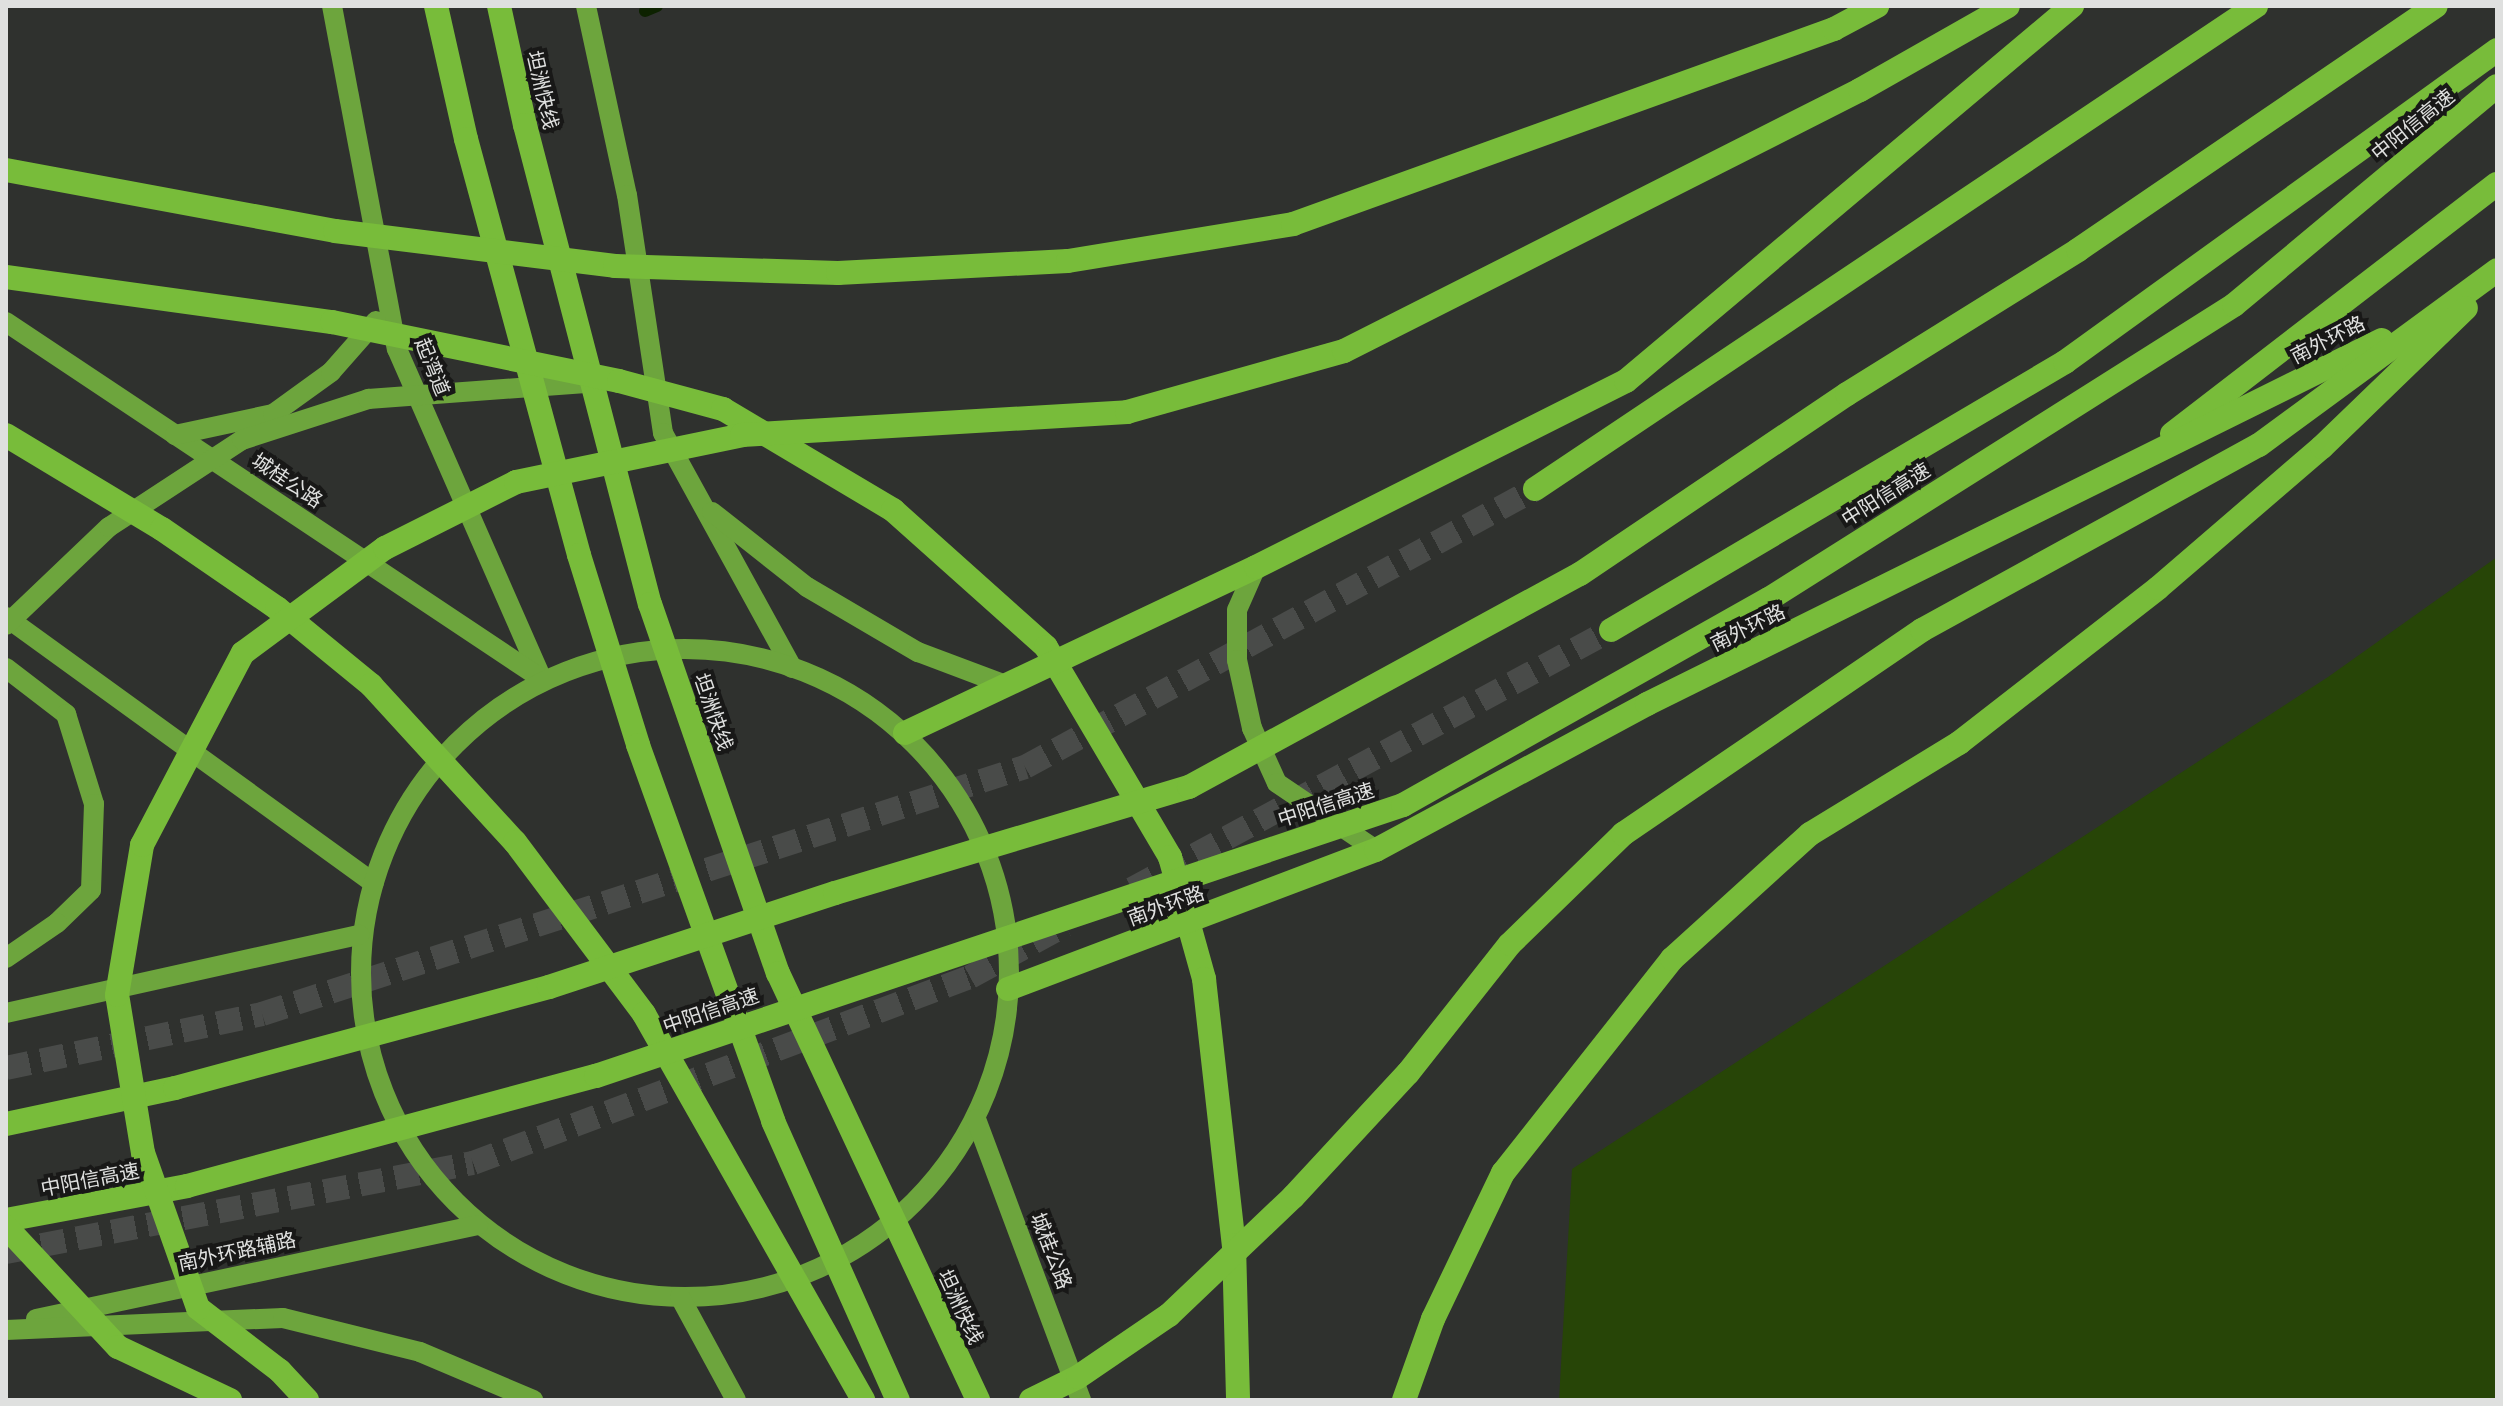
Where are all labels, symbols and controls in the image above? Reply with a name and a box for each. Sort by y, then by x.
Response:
street label: 坦洲快线 [521,48,563,132]
street label: 中阳信高速 [2367,84,2459,166]
street label: 南外环路 [2287,311,2369,369]
street label: 起湾道 [410,335,454,399]
street label: 城桂公路 [247,449,327,513]
street label: 中阳信高速 [1837,458,1935,532]
street label: 南外环路 [1707,600,1789,656]
street label: 坦洲快线 [689,670,737,754]
street label: 中阳信高速 [1275,778,1377,832]
street label: 南外环路 [1124,881,1208,931]
street label: 中阳信高速 [660,983,762,1039]
street label: 中阳信高速 [39,1159,141,1201]
street label: 城桂公路 [1025,1209,1077,1293]
street label: 南外环路辅路 [176,1228,298,1276]
street label: 坦洲快线 [932,1266,988,1348]

